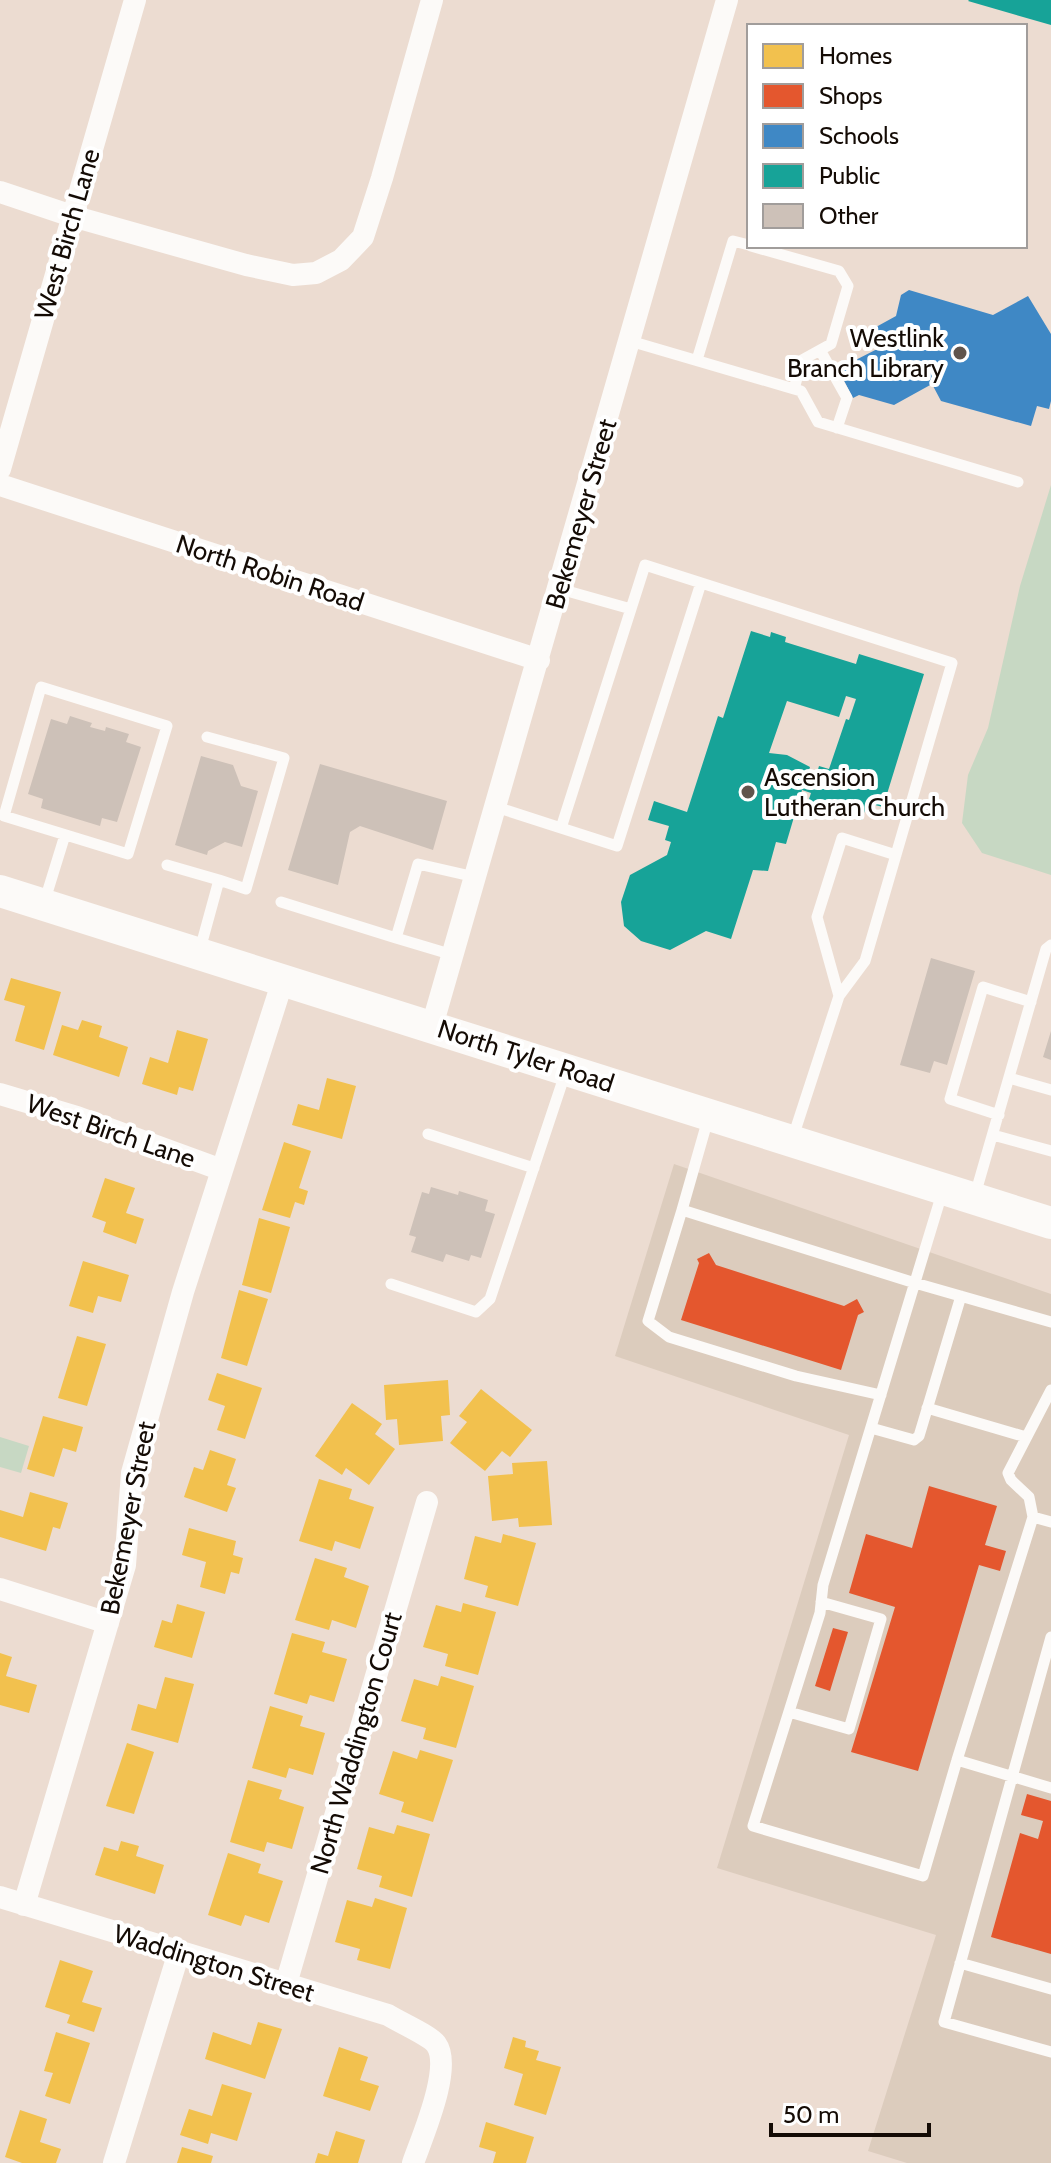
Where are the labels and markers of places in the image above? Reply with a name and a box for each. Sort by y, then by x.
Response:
place label: Westlink Branch Library [787,322,944,384]
marker: Westlink Branch Library [951,344,969,362]
place label: Ascension Lutheran Church [764,761,945,823]
marker: Ascension Lutheran Church [739,783,757,801]

